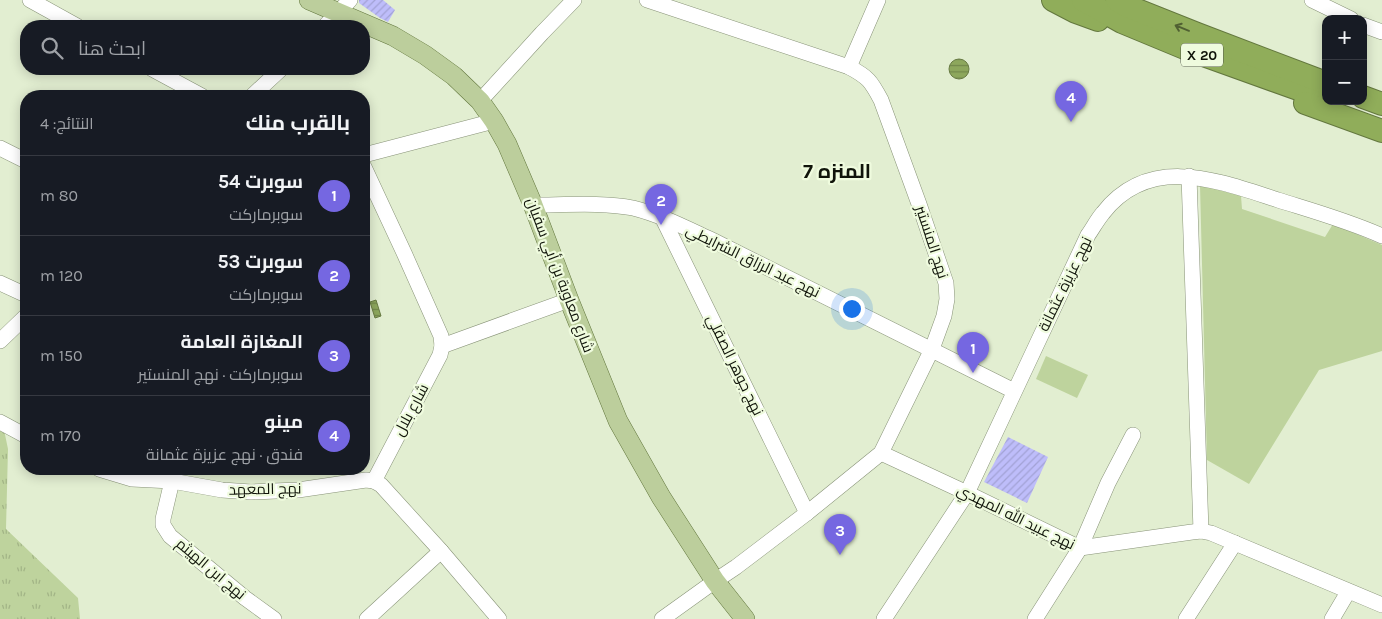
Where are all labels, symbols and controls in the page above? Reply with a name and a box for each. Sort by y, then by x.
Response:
map controls [1322,15,1367,105]
button: + [1322,15,1367,60]
search box [20,20,370,75]
one-way arrow [1175,23,1190,32]
icon: search [38,34,66,62]
text: ابحث هنا [78,38,146,60]
road number: X 20 [1181,44,1223,66]
button: − [1322,60,1367,105]
pin: 4 [1055,81,1087,122]
text: بالقرب منك [246,111,350,135]
text: النتائج: 4 [40,114,94,133]
district label: المنزه 7 [803,160,871,183]
text: سوبرت 54 [218,171,303,193]
pin: 2 [645,184,677,225]
text: 80 m [40,186,78,205]
text: 1 [331,186,337,205]
street label: شارع معاوية بن أبي سفيان [519,195,599,356]
street label: نهج المنستير [910,202,952,281]
text: سوبرماركت [229,205,303,224]
street label: نهج عبد الرزاق الشرايطي [682,221,823,304]
street label: نهج عزيزة عثمانة [1034,234,1097,335]
text: سوبرت 53 [218,251,303,273]
text: 120 m [40,266,83,285]
text: 2 [329,266,339,285]
text: سوبرماركت [229,285,303,304]
your location [839,296,865,322]
street label: نهج جوهر الصقلي [700,312,767,420]
text: المغازة العامة [180,331,303,353]
pin: 1 [957,332,989,373]
text: 150 m [40,346,83,365]
text: 3 [329,346,339,365]
text: سوبرماركت · نهج المنستير [138,365,303,384]
street label: شارع بلال [390,381,434,440]
text: مينو [264,411,303,433]
text: 170 m [40,426,81,445]
text: 4 [329,426,339,445]
text: فندق · نهج عزيزة عثمانة [146,445,303,464]
street label: نهج المعهد [229,479,302,501]
street label: نهج عبيد الله المهدي [953,480,1078,556]
pin: 3 [824,514,856,555]
street label: نهج ابن الهيثم [171,535,250,605]

